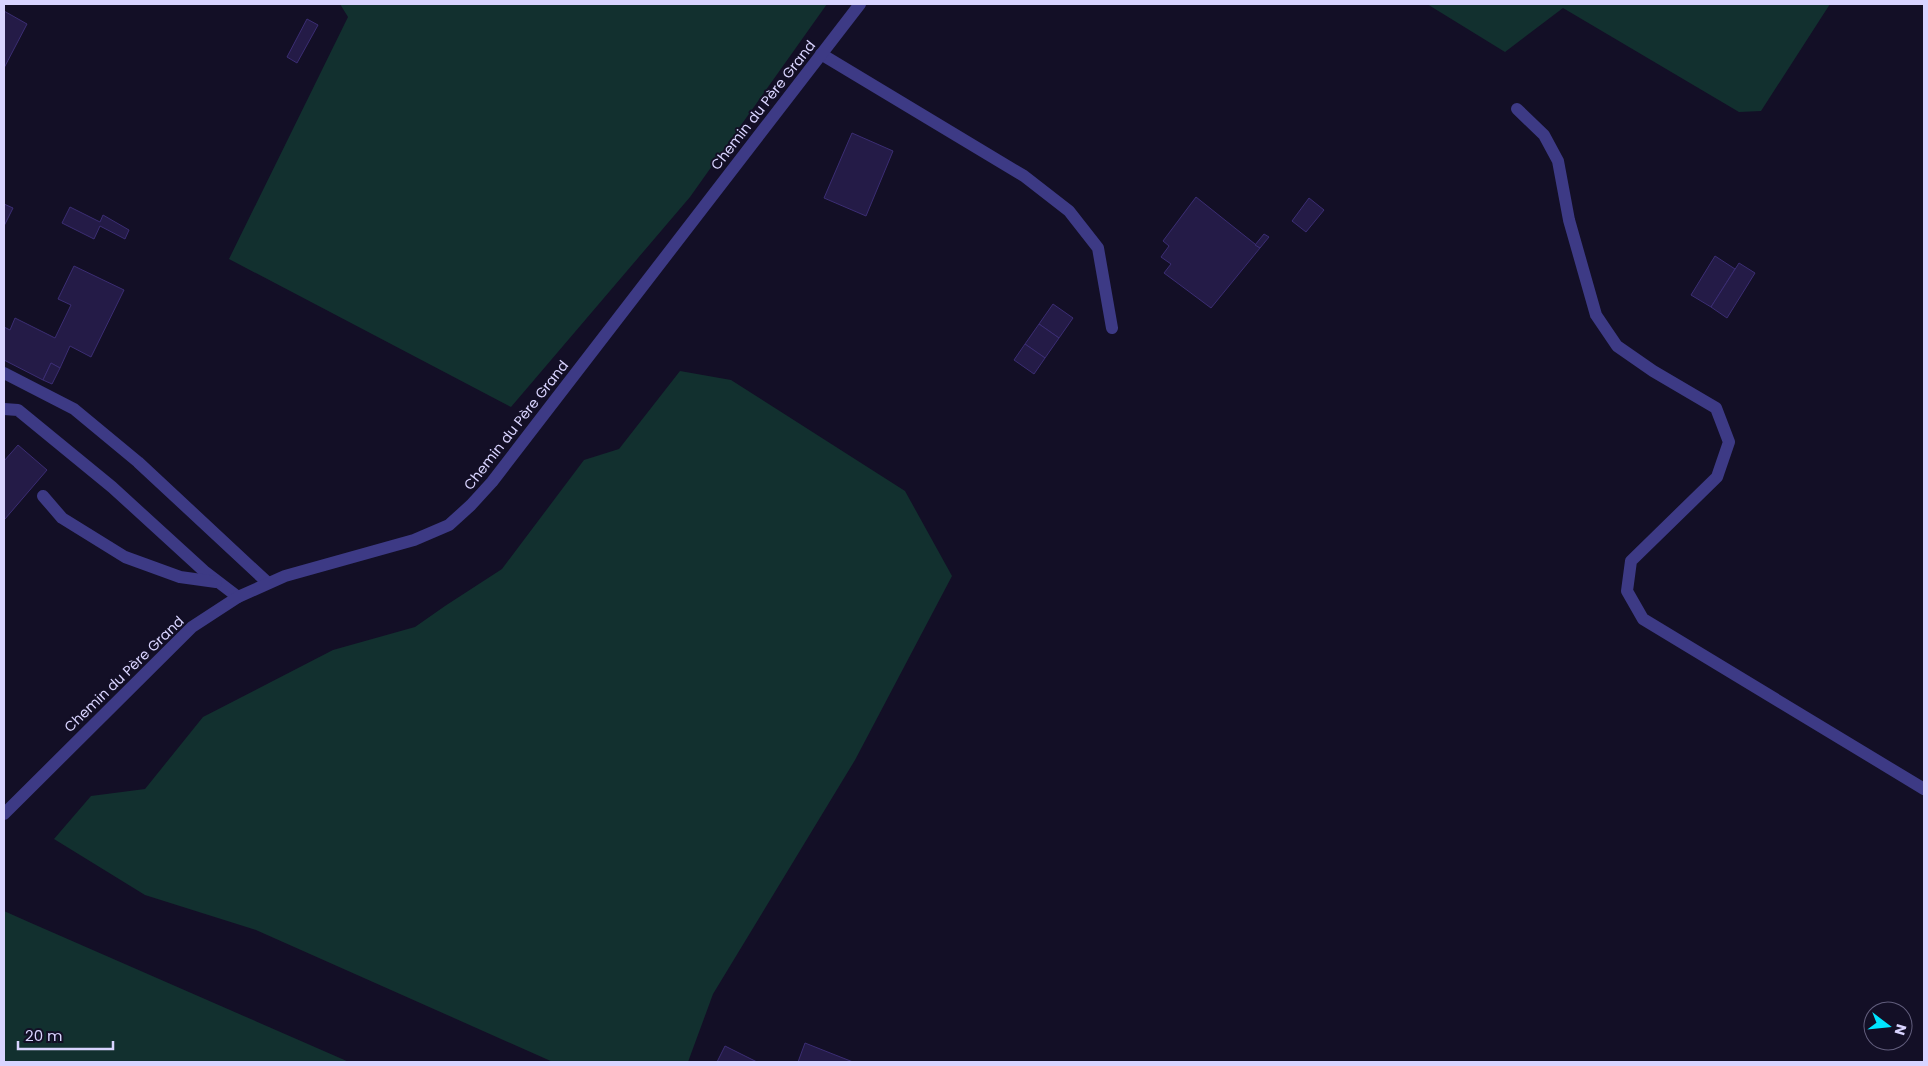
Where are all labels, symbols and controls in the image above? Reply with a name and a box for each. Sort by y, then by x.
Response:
street label: Chemin du Père Grand [706,36,820,174]
street label: Chemin du Père Grand [459,356,573,494]
street label: Chemin du Père Grand [60,611,188,737]
north arrow [1863,1001,1913,1051]
scale bar [18,1018,112,1050]
text: N [1889,1022,1912,1037]
text: 20 m [25,1025,63,1046]

